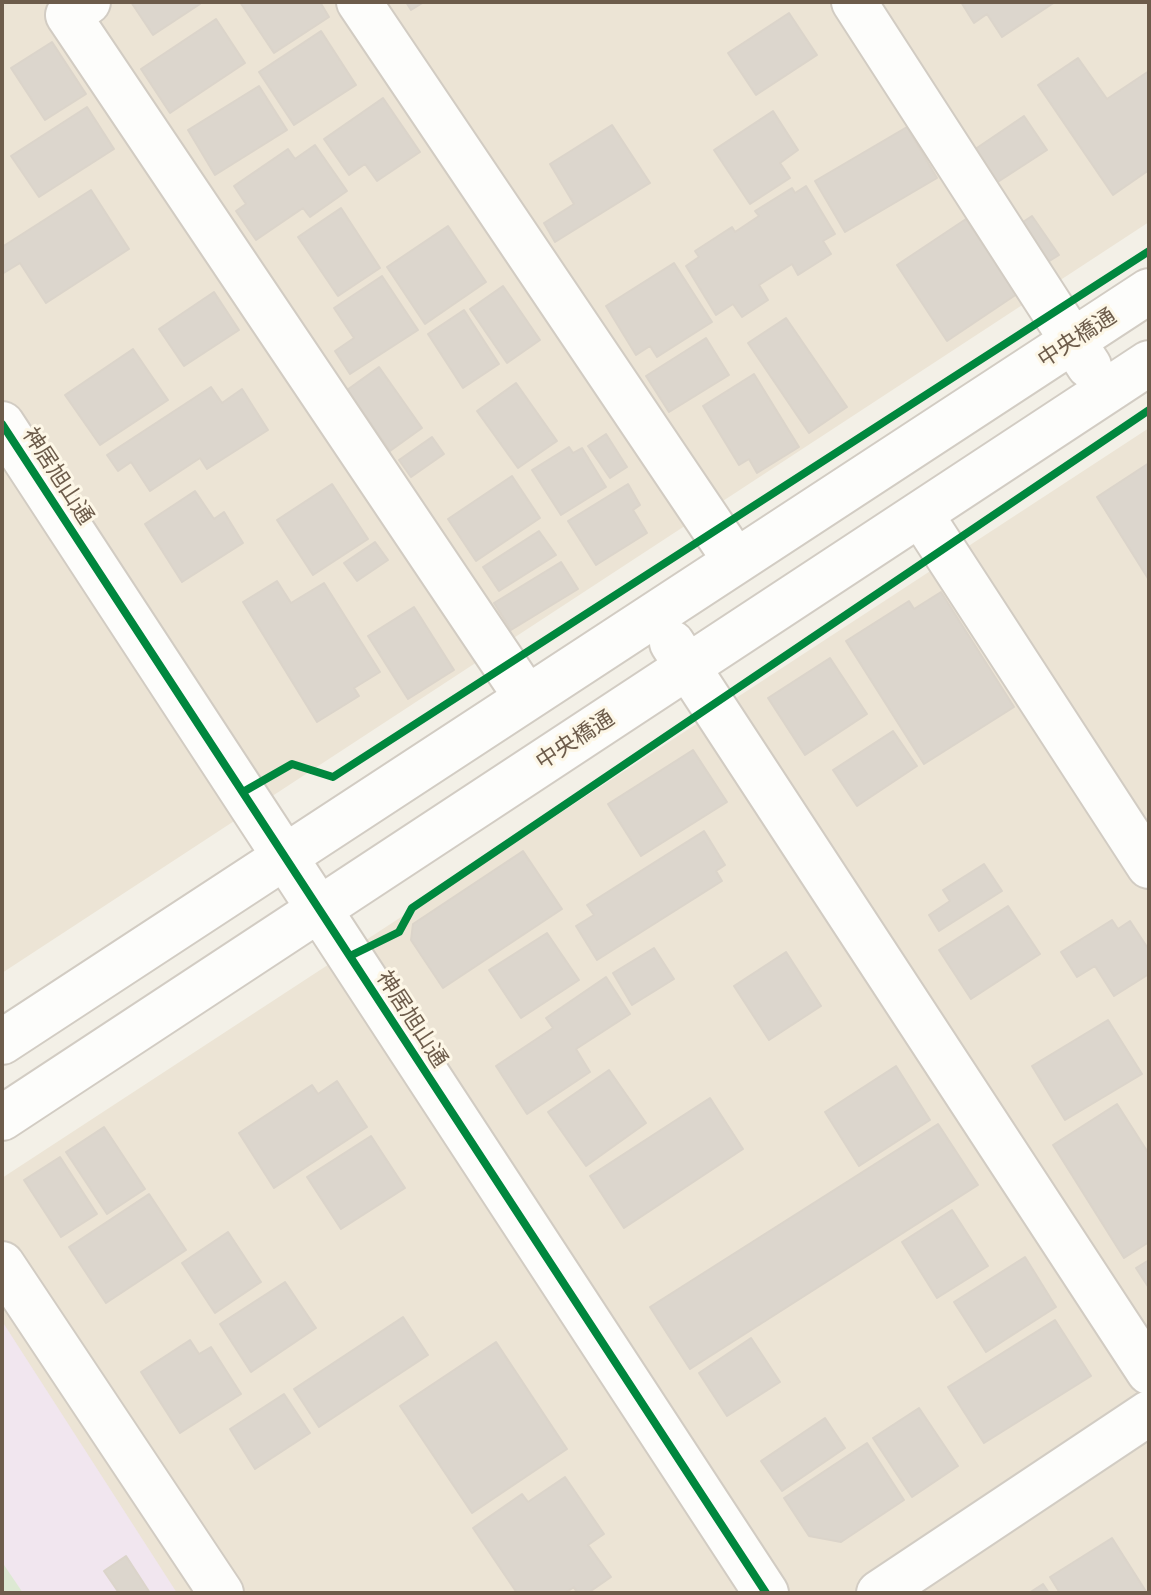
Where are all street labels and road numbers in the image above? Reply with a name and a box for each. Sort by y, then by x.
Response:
street label: 中央橋通 [1033,303,1121,373]
street label: 神居旭山通 [17,423,99,529]
street label: 中央橋通 [531,705,619,775]
street label: 神居旭山通 [371,966,453,1072]

